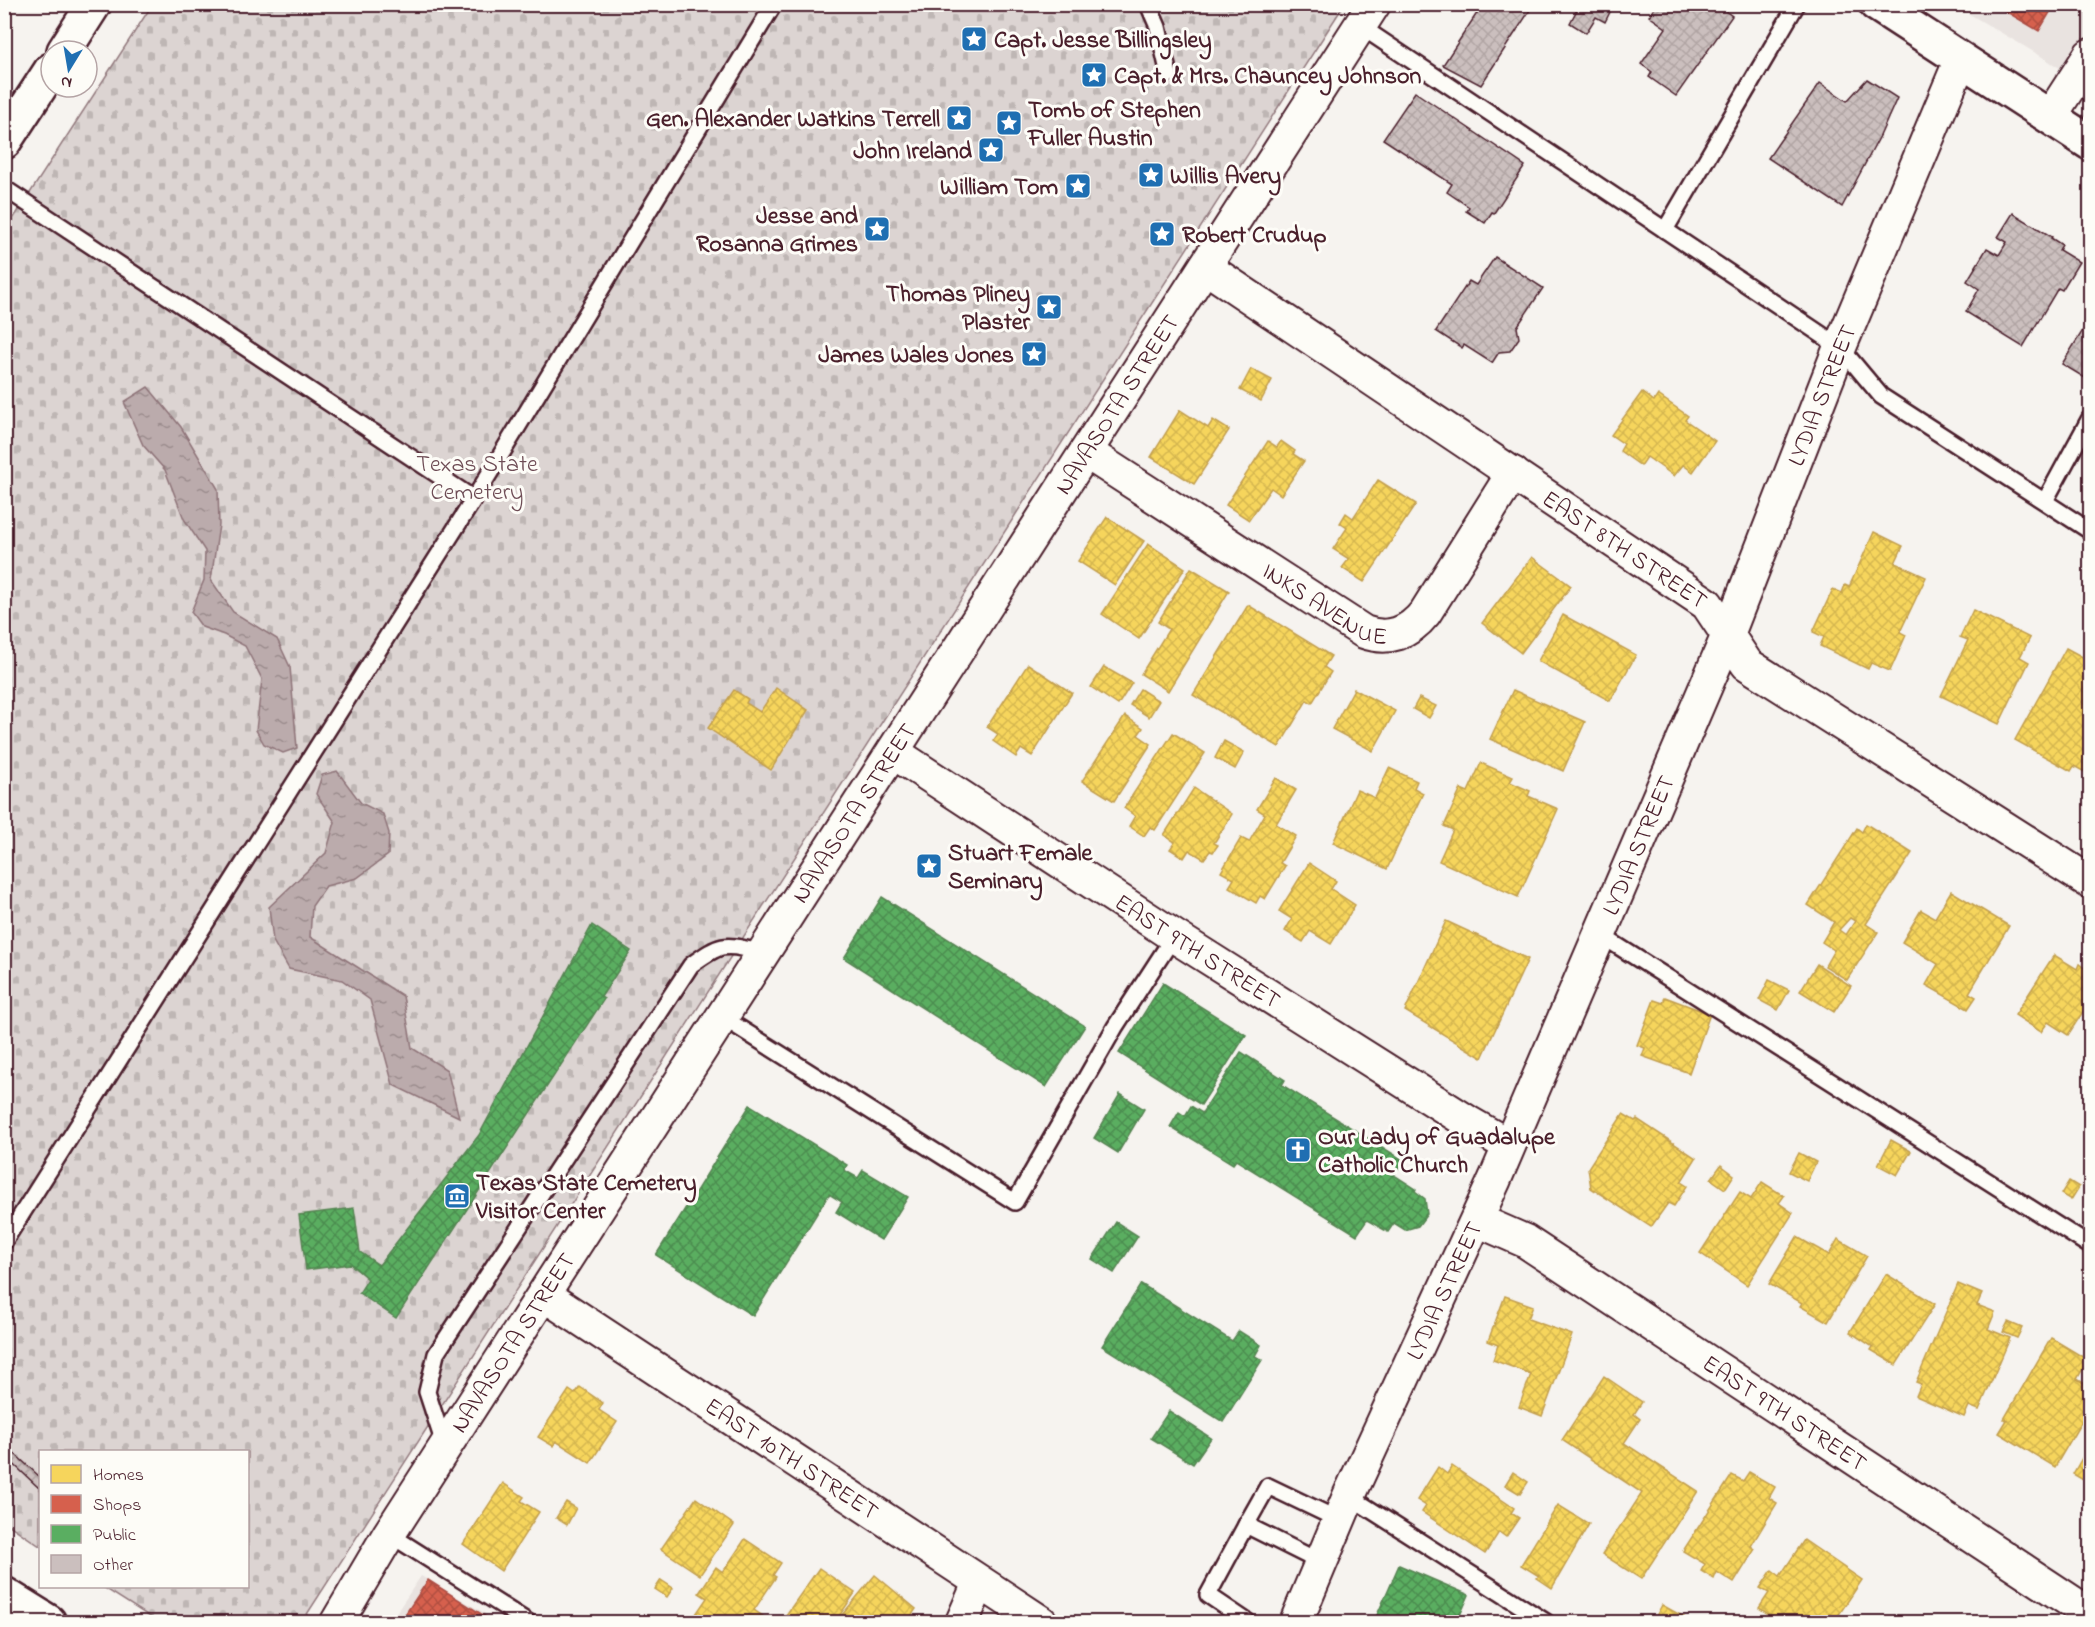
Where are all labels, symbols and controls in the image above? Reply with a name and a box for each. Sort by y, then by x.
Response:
place icon: Capt. Jesse Billingsley [959,24,989,54]
place label: Capt. Jesse Billingsley [994,24,1212,60]
north arrow [39,39,99,99]
place icon: Capt. & Mrs. Chauncey Johnson [1079,60,1109,90]
place label: Capt. & Mrs. Chauncey Johnson [1114,60,1421,96]
text: N [59,69,74,95]
place label: Tomb of Stephen Fuller Austin [1027,94,1201,157]
place label: Gen. Alexander Watkins Terrell [646,103,940,138]
place icon: Gen. Alexander Watkins Terrell [944,103,974,133]
place icon: Tomb of Stephen Fuller Austin [994,108,1024,138]
place label: John Ireland [853,135,973,170]
place icon: John Ireland [976,135,1006,165]
place icon: Willis Avery [1136,160,1166,190]
place label: Willis Avery [1170,160,1281,196]
place label: William Tom [940,171,1058,206]
place icon: William Tom [1063,171,1093,201]
place label: Jesse and Rosanna Grimes [696,200,859,263]
place icon: Jesse and Rosanna Grimes [862,214,892,244]
place icon: Robert Crudup [1147,219,1177,249]
place label: Robert Crudup [1182,219,1326,254]
place label: Thomas Pliney Plaster [886,278,1031,341]
place icon: Thomas Pliney Plaster [1034,292,1064,322]
street label: NAVASOTA STREET [1047,308,1190,502]
street label: LYDIA STREET [1780,320,1867,472]
place label: James Wales Jones [818,339,1014,374]
place icon: James Wales Jones [1019,339,1049,369]
park label: Texas State Cemetery [416,448,538,512]
street label: EAST 8TH STREET [1534,483,1714,619]
street label: INKS AVENUE [1254,555,1388,656]
street label: NAVASOTA STREET [784,717,927,911]
street label: LYDIA STREET [1595,770,1686,922]
place label: Stuart Female Seminary [948,837,1094,901]
place icon: Stuart Female Seminary [914,851,944,881]
street label: EAST 9TH STREET [1107,887,1287,1019]
place label: Our Lady of Guadalupe Catholic Church [1318,1121,1556,1184]
church icon: Our Lady of Guadalupe Catholic Church [1283,1135,1313,1165]
place label: Texas State Cemetery Visitor Center [475,1167,697,1230]
museum icon: Texas State Cemetery Visitor Center [442,1181,472,1211]
street label: LYDIA STREET [1399,1216,1493,1367]
street label: NAVASOTA STREET [443,1247,586,1441]
street label: EAST 9TH STREET [1694,1348,1873,1482]
street label: EAST 10TH STREET [697,1390,885,1530]
legend [39,1450,249,1588]
text: Homes [93,1463,144,1489]
text: Shops [93,1493,141,1519]
text: Public [93,1523,136,1549]
text: Other [93,1553,133,1579]

